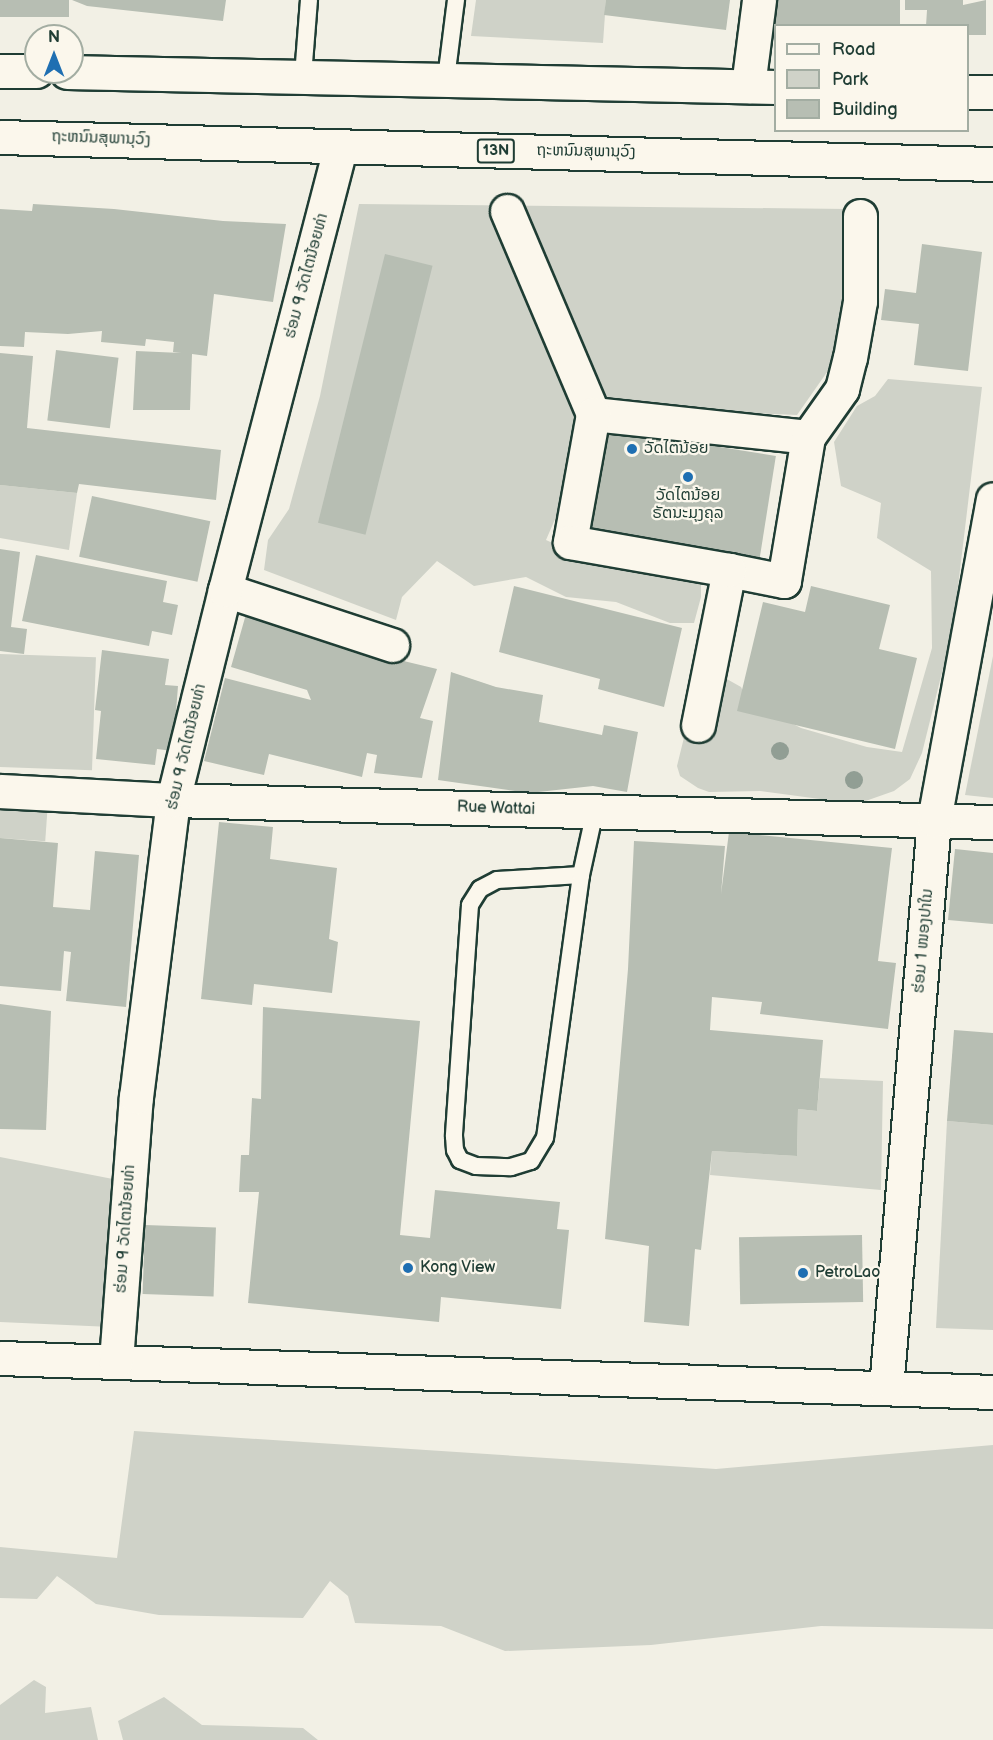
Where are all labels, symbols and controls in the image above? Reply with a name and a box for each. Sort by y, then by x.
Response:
north arrow [24,24,84,84]
legend [774,24,969,132]
text: N [48,28,60,47]
text: Road [832,39,876,60]
text: Park [832,69,868,90]
text: Building [832,99,898,120]
street label: ຖະຫນົນສຸພານຸວົງ [51,128,151,150]
road number: 13N [476,139,516,163]
street label: ຖະຫນົນສຸພານຸວົງ [536,142,636,162]
street label: ຮ່ອມ 9 ວັດໄຕນ້ອຍທ່າ [281,211,333,341]
place label: ວັດໄຕນ້ອຍ [644,439,709,459]
marker: ວັດໄຕນ້ອຍ [625,442,639,456]
marker: ວັດໄຕນ້ອຍ ຣັຕນະມຸງຄຸລ [681,470,695,484]
place label: ວັດໄຕນ້ອຍ ຣັຕນະມຸງຄຸລ [652,486,724,524]
street label: ຮ່ອມ 9 ວັດໄຕນ້ອຍທ່າ [163,682,211,812]
street label: Rue Wattai [456,798,536,820]
street label: ຮ່ອມ 1 ໜອງປາໃນ [910,888,938,994]
street label: ຮ່ອມ 9 ວັດໄຕນ້ອຍທ່າ [112,1164,140,1294]
place label: Kong View [420,1258,496,1278]
marker: Kong View [401,1261,415,1275]
place label: PetroLao [815,1263,880,1283]
marker: PetroLao [796,1266,810,1280]

